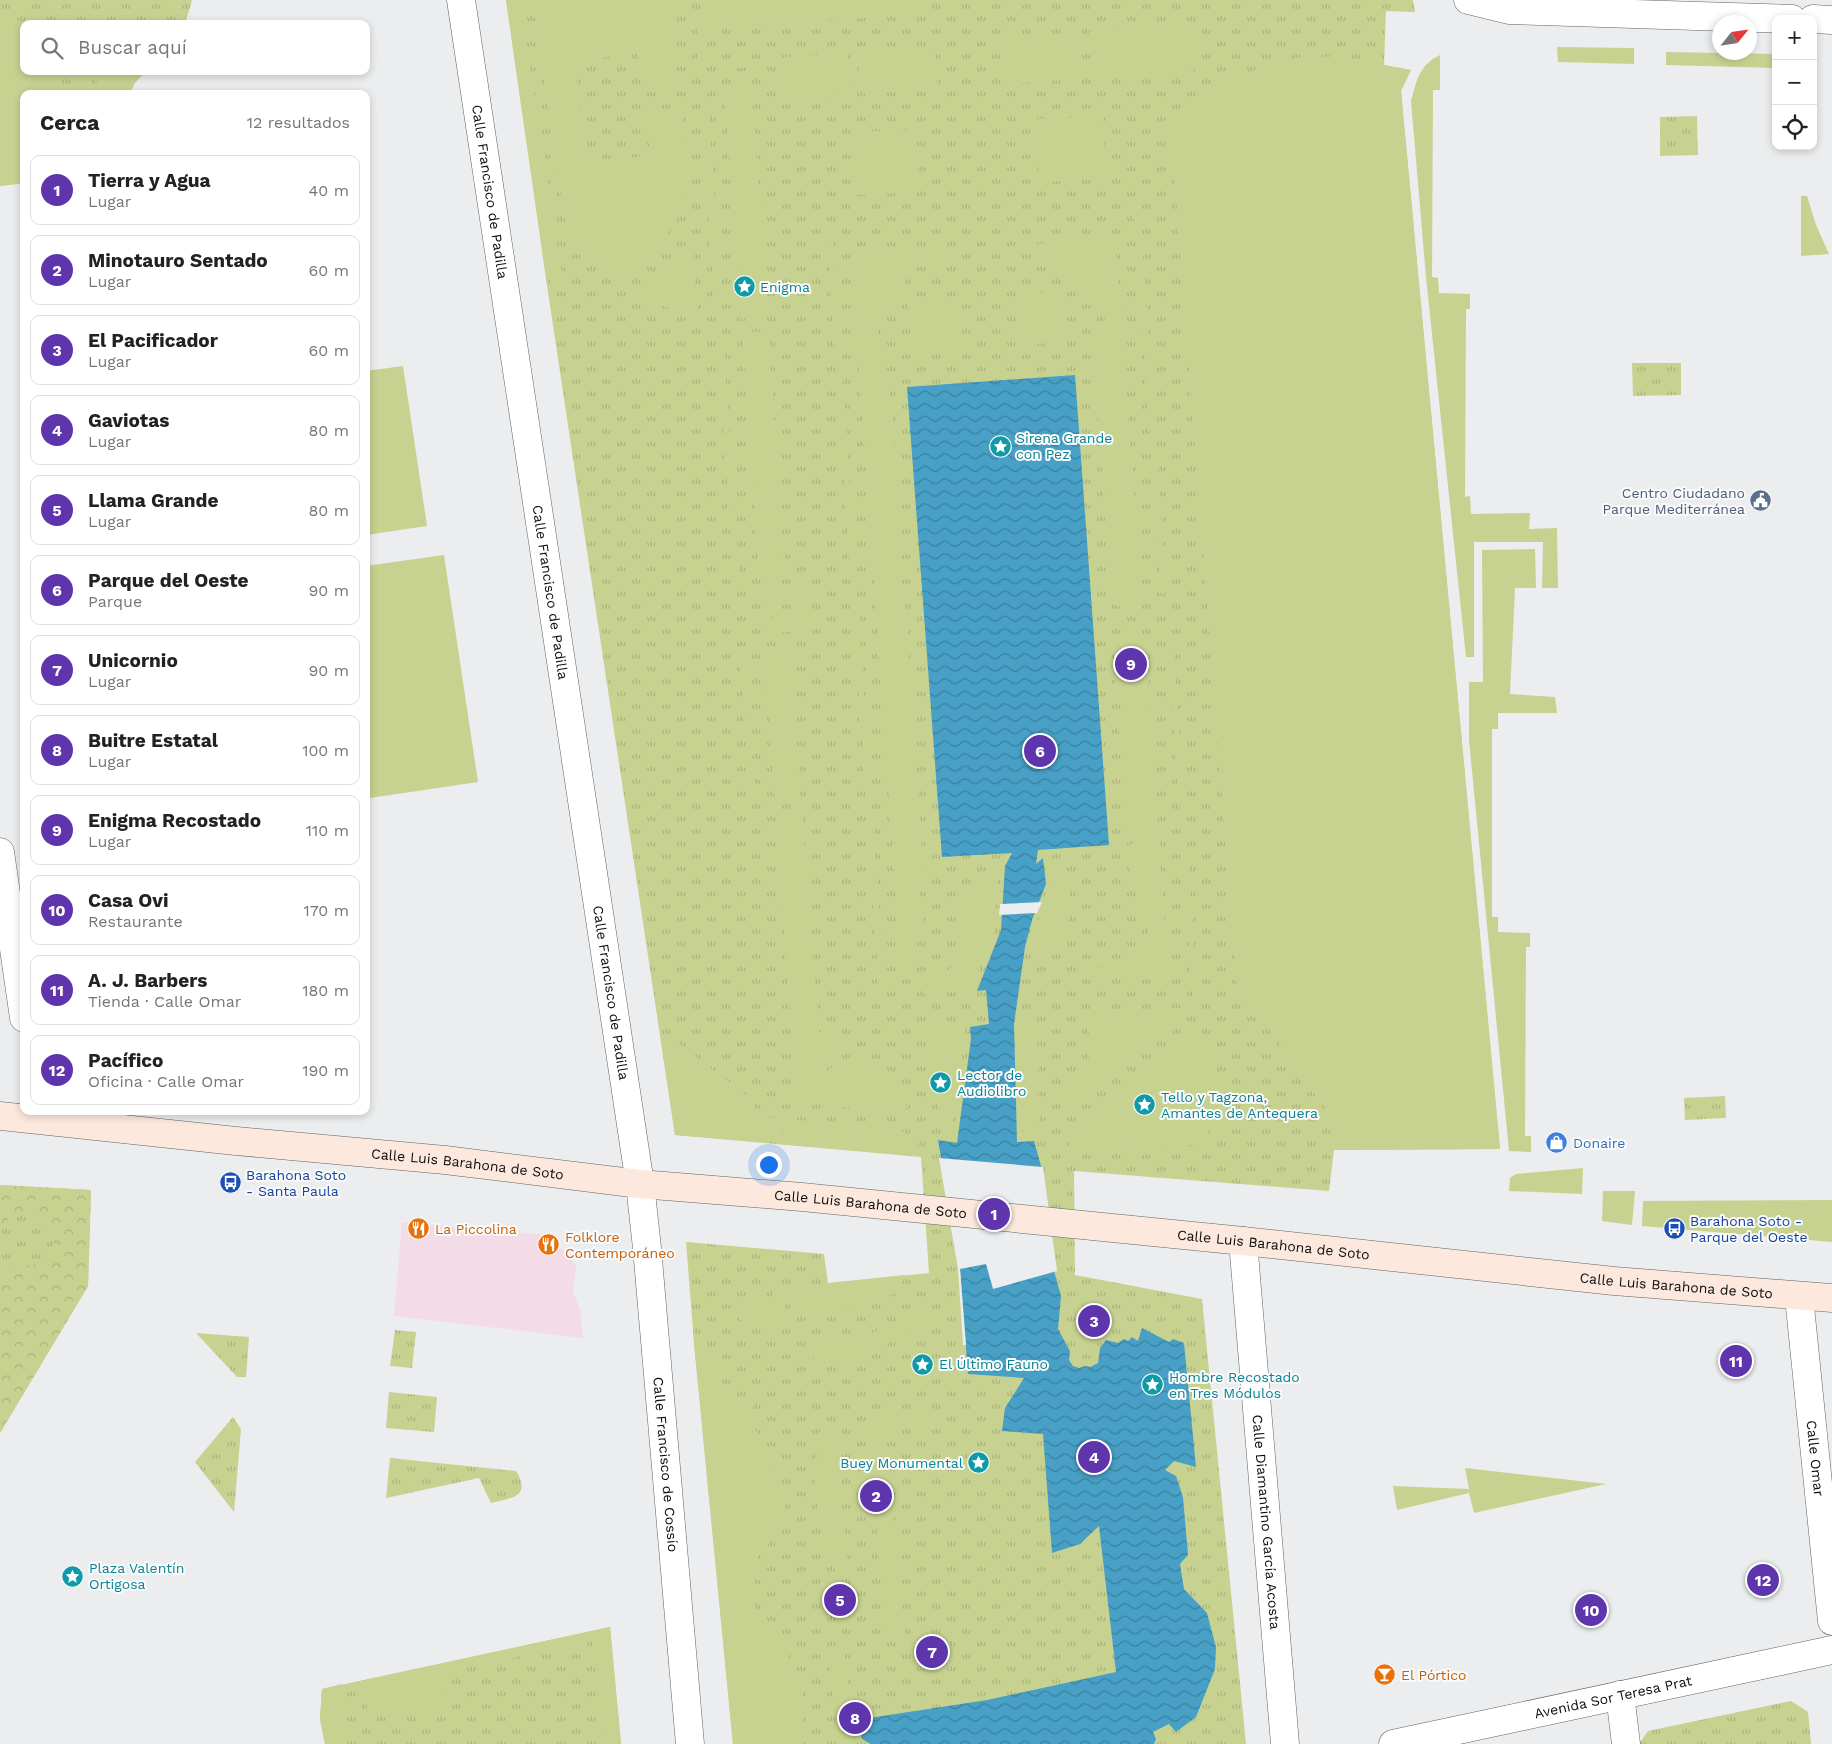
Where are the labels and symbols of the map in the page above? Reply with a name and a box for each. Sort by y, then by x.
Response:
north arrow [1712,15,1757,60]
street label: Calle Francisco de Padilla [469,103,511,280]
place icon: Enigma [732,275,756,299]
place label: Enigma [760,279,810,295]
place label: Sirena Grande con Pez [1016,430,1112,462]
place icon: Sirena Grande con Pez [988,434,1012,458]
place label: Centro Ciudadano Parque Mediterránea [1603,485,1745,517]
public building icon: Centro Ciudadano Parque Mediterránea [1749,489,1773,513]
street label: Calle Francisco de Padilla [529,504,572,681]
pin: 9 [1115,645,1147,683]
pin: 6 [1024,732,1056,770]
street label: Calle Francisco de Padilla [590,904,632,1081]
place label: Lector de Audiolibro [957,1067,1026,1099]
place icon: Lector de Audiolibro [929,1071,953,1095]
place label: Tello y Tagzona, Amantes de Antequera [1161,1089,1318,1121]
place icon: Tello y Tagzona, Amantes de Antequera [1133,1093,1157,1117]
shop icon: Donaire [1545,1131,1569,1155]
place label: Donaire [1573,1135,1625,1151]
street label: Calle Luis Barahona de Soto [371,1145,565,1183]
your location [756,1152,782,1178]
place label: Barahona Soto - Santa Paula [246,1167,346,1199]
bus stop icon: Barahona Soto - Santa Paula [218,1171,242,1195]
street label: Calle Luis Barahona de Soto [773,1187,968,1221]
pin: 1 [978,1195,1010,1233]
place label: Barahona Soto - Parque del Oeste [1690,1213,1808,1245]
restaurant icon: La Piccolina [407,1217,431,1241]
bus stop icon: Barahona Soto - Parque del Oeste [1662,1217,1686,1241]
place label: La Piccolina [435,1221,517,1237]
street label: Calle Luis Barahona de Soto [1176,1226,1371,1263]
place label: Folklore Contemporáneo [565,1229,675,1261]
restaurant icon: Folklore Contemporáneo [537,1233,561,1257]
street label: Calle Luis Barahona de Soto [1579,1269,1773,1301]
pin: 3 [1078,1302,1110,1340]
pin: 11 [1720,1342,1752,1380]
place icon: El Último Fauno [911,1352,935,1376]
place label: El Último Fauno [939,1356,1048,1372]
place label: Hombre Recostado en Tres Módulos [1169,1369,1300,1401]
place icon: Hombre Recostado en Tres Módulos [1141,1373,1165,1397]
street label: Calle Francisco de Cossío [650,1376,681,1553]
street label: Calle Diamantino García Acosta [1250,1414,1283,1630]
street label: Calle Omar [1804,1419,1827,1497]
pin: 4 [1078,1438,1110,1476]
place icon: Buey Monumental [967,1451,991,1475]
place label: Buey Monumental [840,1455,964,1471]
pin: 2 [860,1477,892,1515]
place label: Plaza Valentín Ortigosa [89,1560,184,1592]
pin: 12 [1747,1561,1779,1599]
place icon: Plaza Valentín Ortigosa [61,1564,85,1588]
pin: 5 [824,1581,856,1619]
pin: 10 [1575,1591,1607,1629]
pin: 7 [916,1633,948,1671]
bar icon: El Pórtico [1373,1663,1397,1687]
place label: El Pórtico [1401,1667,1466,1683]
street label: Avenida Sor Teresa Prat [1533,1672,1693,1722]
pin: 8 [839,1699,871,1737]

